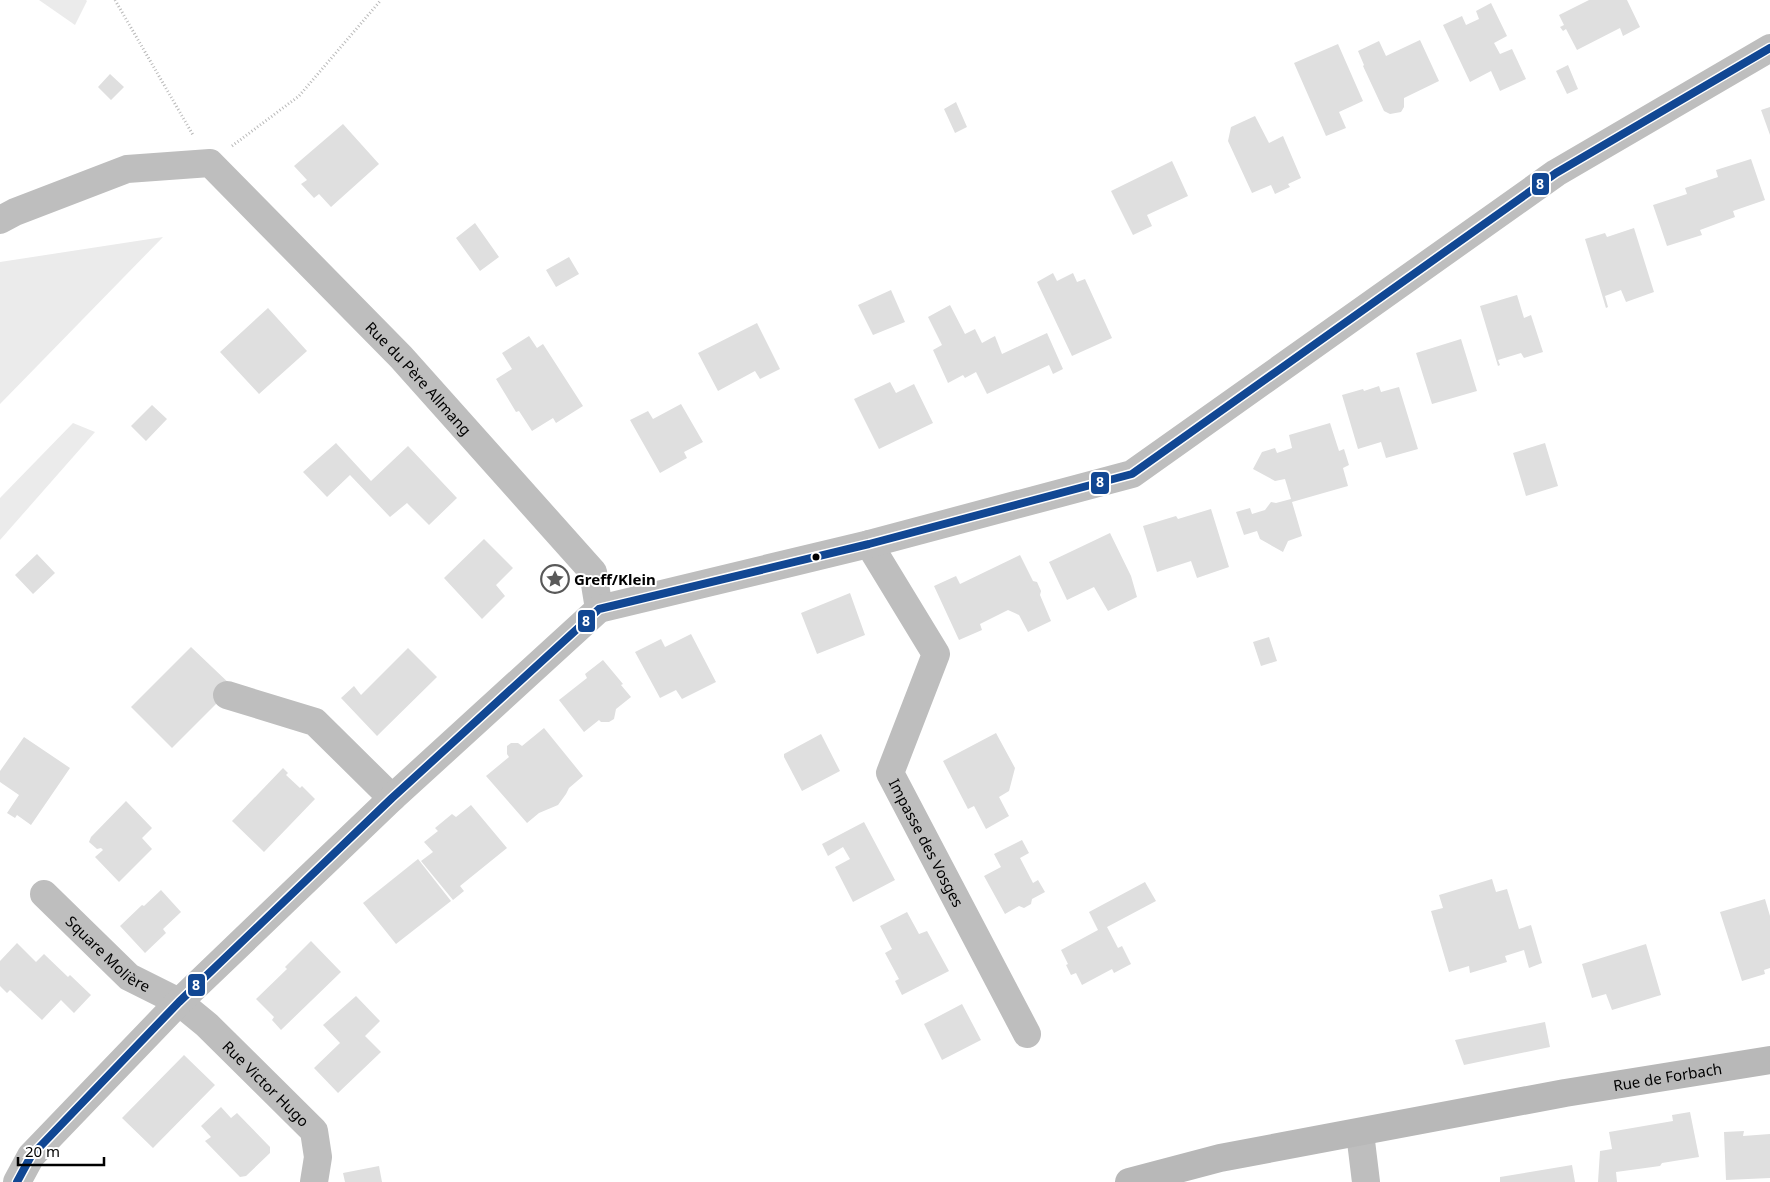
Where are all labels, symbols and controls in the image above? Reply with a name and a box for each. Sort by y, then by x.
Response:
line badge: 8 [1531,172,1550,196]
text: 8 [1536,174,1544,193]
street label: Rue du Père Allmang [361,317,476,439]
line badge: 8 [1090,471,1110,495]
text: 8 [1096,472,1104,491]
unlabelled marker [811,552,821,562]
place icon: Greff/Klein [540,564,570,594]
place label: Greff/Klein [574,569,656,589]
line badge: 8 [577,609,596,633]
text: 8 [582,611,590,630]
street label: Impasse des Vosges [885,775,968,910]
street label: Square Molière [62,911,154,996]
line badge: 8 [187,973,206,997]
text: 8 [192,975,200,994]
street label: Rue Victor Hugo [218,1036,314,1131]
street label: Rue de Forbach [1612,1058,1723,1095]
scale bar [18,1134,104,1166]
text: 20 m [25,1141,60,1161]

